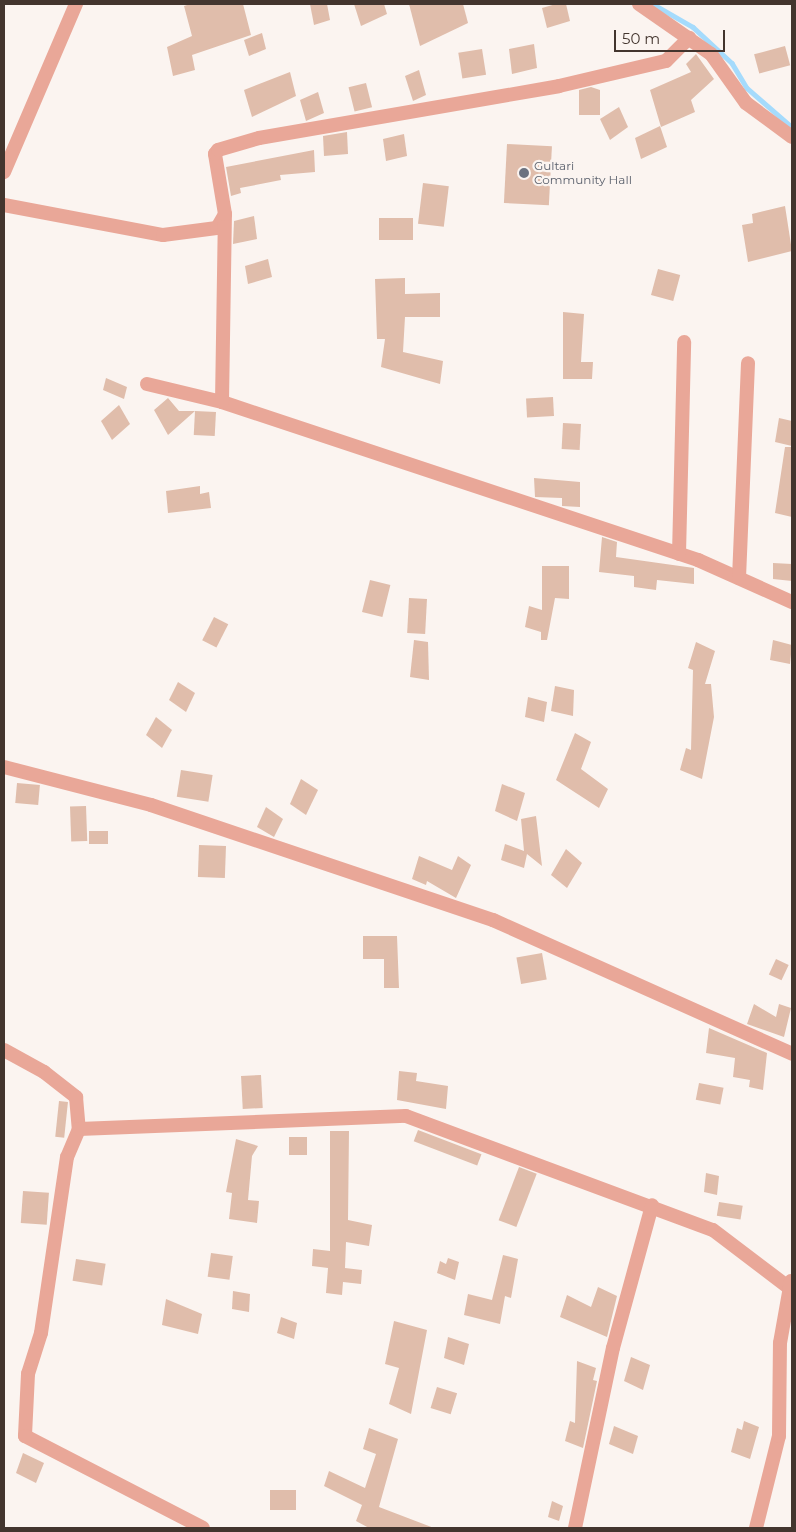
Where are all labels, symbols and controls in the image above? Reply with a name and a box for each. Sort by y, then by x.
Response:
scale bar [616,20,727,52]
text: 50 m [622,29,660,48]
place label: Gultari Community Hall [534,159,632,187]
marker: Gultari Community Hall [518,167,530,179]

